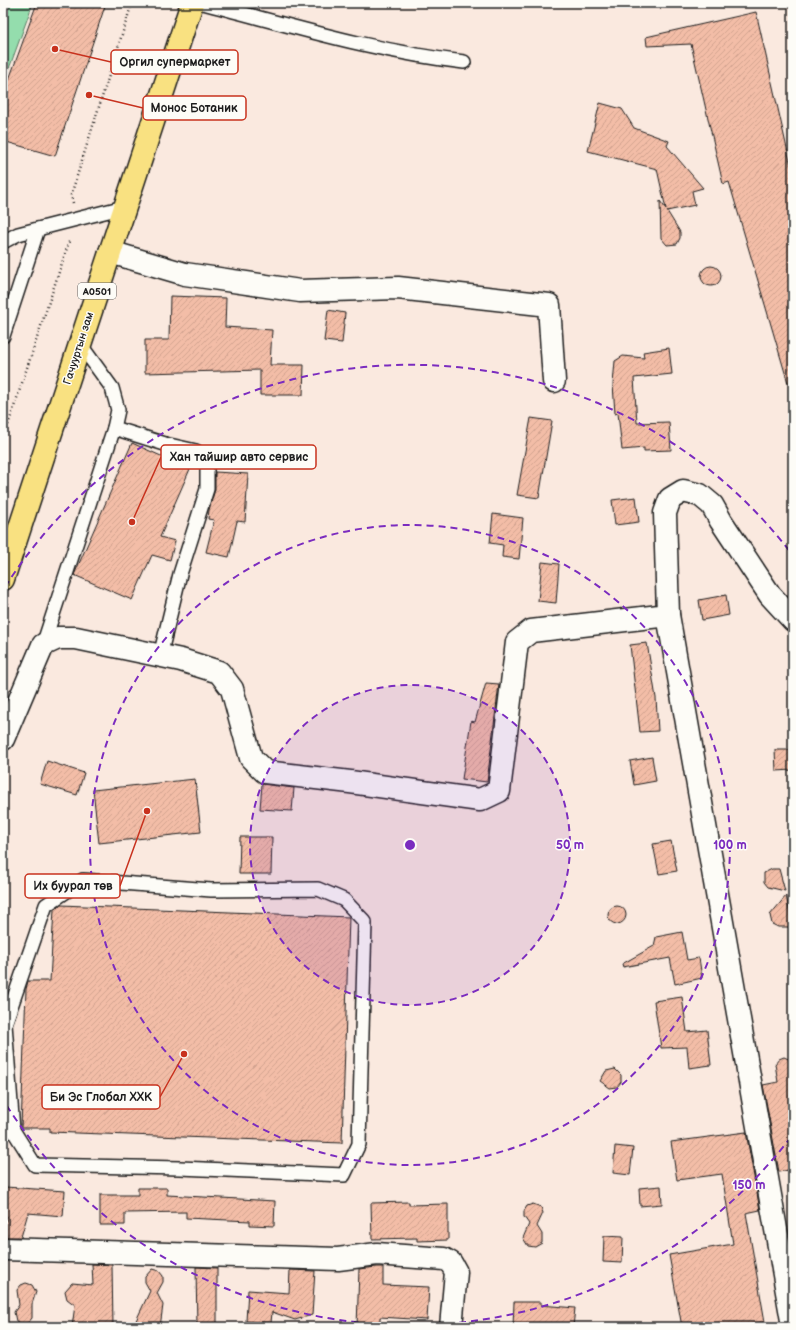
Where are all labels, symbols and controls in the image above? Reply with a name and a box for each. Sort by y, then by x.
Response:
callout: Оргил супермаркет [111,50,238,74]
text: Оргил супермаркет [120,55,231,70]
callout: Монос Ботаник [143,96,246,120]
text: Монос Ботаник [151,101,238,116]
road number: A0501 [78,283,116,299]
street label: Гачууртын зам [61,310,96,386]
callout: Хан тайшир авто сервис [161,445,316,469]
text: Хан тайшир авто сервис [169,450,308,465]
centre of rings [403,838,417,852]
text: 50 m [556,838,584,853]
text: 100 m [713,838,747,853]
callout: Их буурал төв [25,874,120,898]
text: Их буурал төв [33,879,113,894]
callout: Би Эс Глобал ХХК [42,1085,160,1109]
text: Би Эс Глобал ХХК [50,1090,153,1105]
text: 150 m [733,1178,765,1193]

